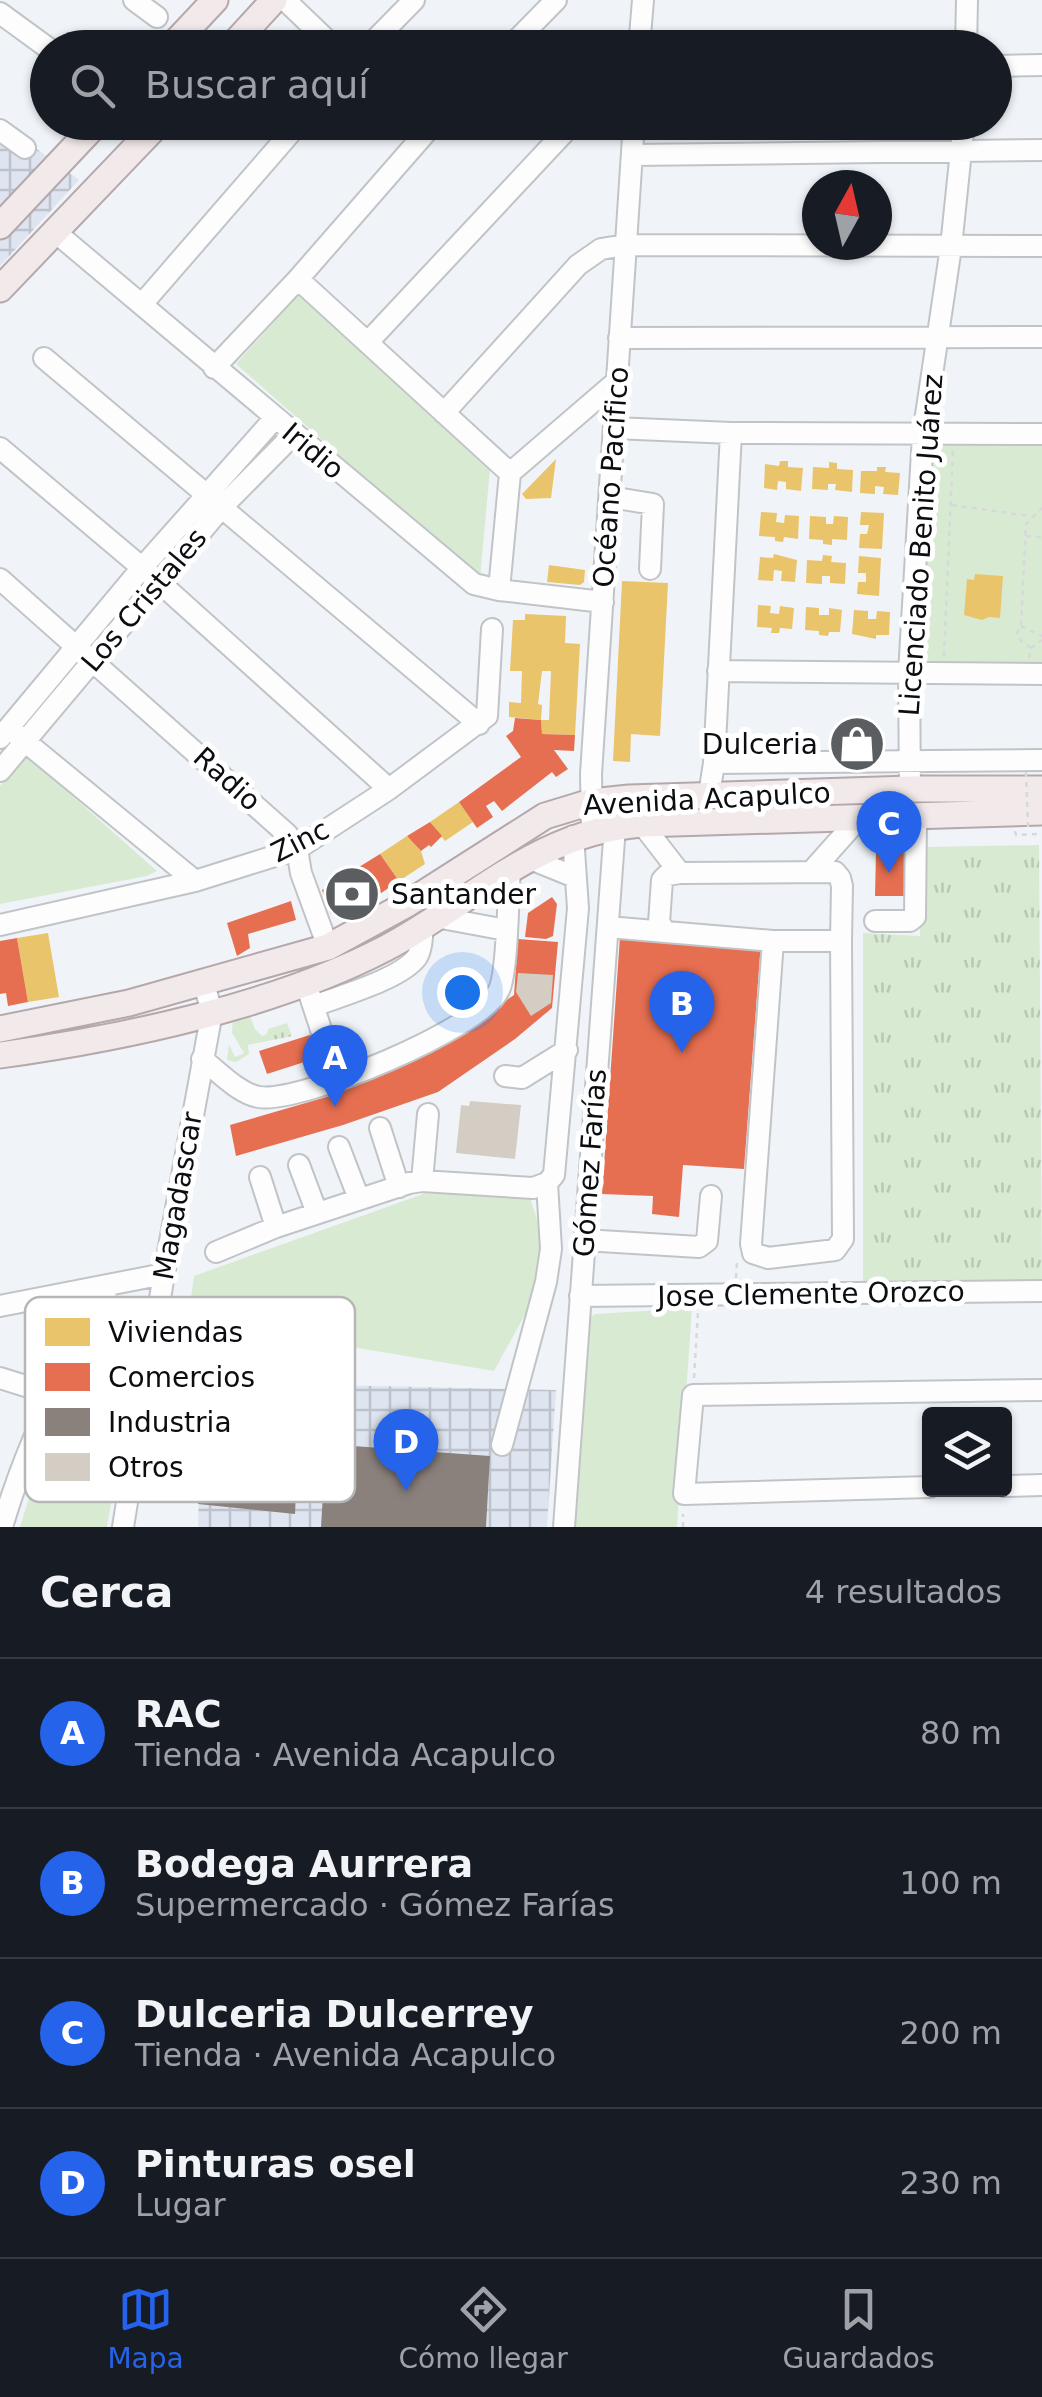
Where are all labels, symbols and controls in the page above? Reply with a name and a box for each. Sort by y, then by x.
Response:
search box [30,30,1012,140]
icon: search [65,58,120,113]
text: Buscar aquí [145,63,369,107]
north arrow [802,170,892,260]
street label: Océano Pacífico [587,365,635,589]
street label: Licenciado Benito Juárez [893,373,949,717]
street label: Iridio [275,416,351,486]
street label: Los Cristales [75,522,213,678]
shop icon: Dulceria [827,714,887,774]
place label: Dulceria [702,728,818,761]
street label: Radio [187,740,267,818]
street label: Avenida Acapulco [582,776,832,822]
pin: C [856,790,922,873]
street label: Zinc [266,813,334,869]
bank icon: Santander [322,864,382,924]
place label: Santander [391,878,537,911]
your location [437,967,488,1018]
pin: B [650,970,714,1053]
pin: A [302,1024,368,1107]
street label: Gómez Farías [567,1068,613,1258]
street label: Magadascar [147,1109,209,1282]
street label: Jose Clemente Orozco [655,1275,965,1313]
legend [25,1297,355,1502]
text: Viviendas [108,1316,243,1349]
text: Comercios [108,1361,255,1394]
text: Industria [108,1406,232,1439]
map controls [922,1407,1012,1497]
button: layers [922,1407,1012,1497]
pin: D [374,1408,438,1491]
text: Otros [108,1451,184,1484]
text: Cerca [40,1568,173,1617]
text: 4 resultados [805,1573,1002,1611]
text: RAC [135,1692,222,1736]
text: A [60,1714,85,1752]
text: 80 m [920,1714,1002,1752]
text: Tienda · Avenida Acapulco [135,1736,556,1774]
text: Bodega Aurrera [135,1842,473,1886]
text: B [60,1864,85,1902]
text: 100 m [900,1864,1002,1902]
text: Supermercado · Gómez Farías [135,1886,615,1924]
text: Dulceria Dulcerrey [135,1992,534,2036]
text: C [61,2014,84,2052]
text: 200 m [900,2014,1002,2052]
text: Tienda · Avenida Acapulco [135,2036,556,2074]
text: Pinturas osel [135,2142,416,2186]
text: D [59,2164,86,2202]
text: 230 m [900,2164,1002,2202]
text: Lugar [135,2186,226,2224]
tab: Mapa [107,2282,184,2375]
tab: Cómo llegar [398,2282,568,2375]
tab: Guardados [783,2282,935,2375]

